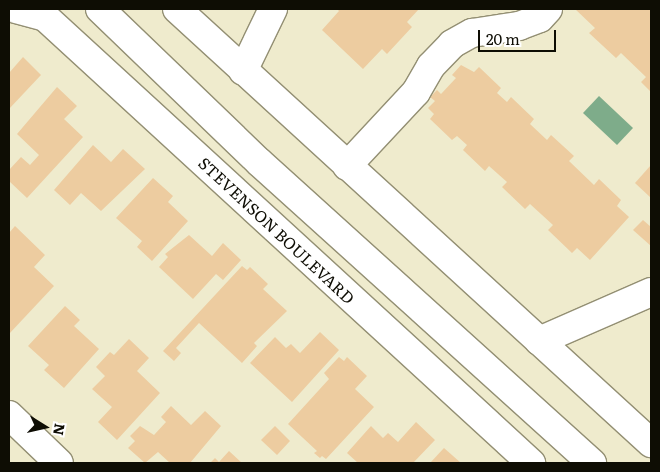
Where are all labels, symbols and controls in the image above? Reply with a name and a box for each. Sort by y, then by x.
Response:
scale bar [480,20,558,52]
text: 20 m [486,27,520,50]
street label: STEVENSON BOULEVARD [195,153,359,307]
north arrow [20,402,70,452]
text: N [49,422,71,437]

